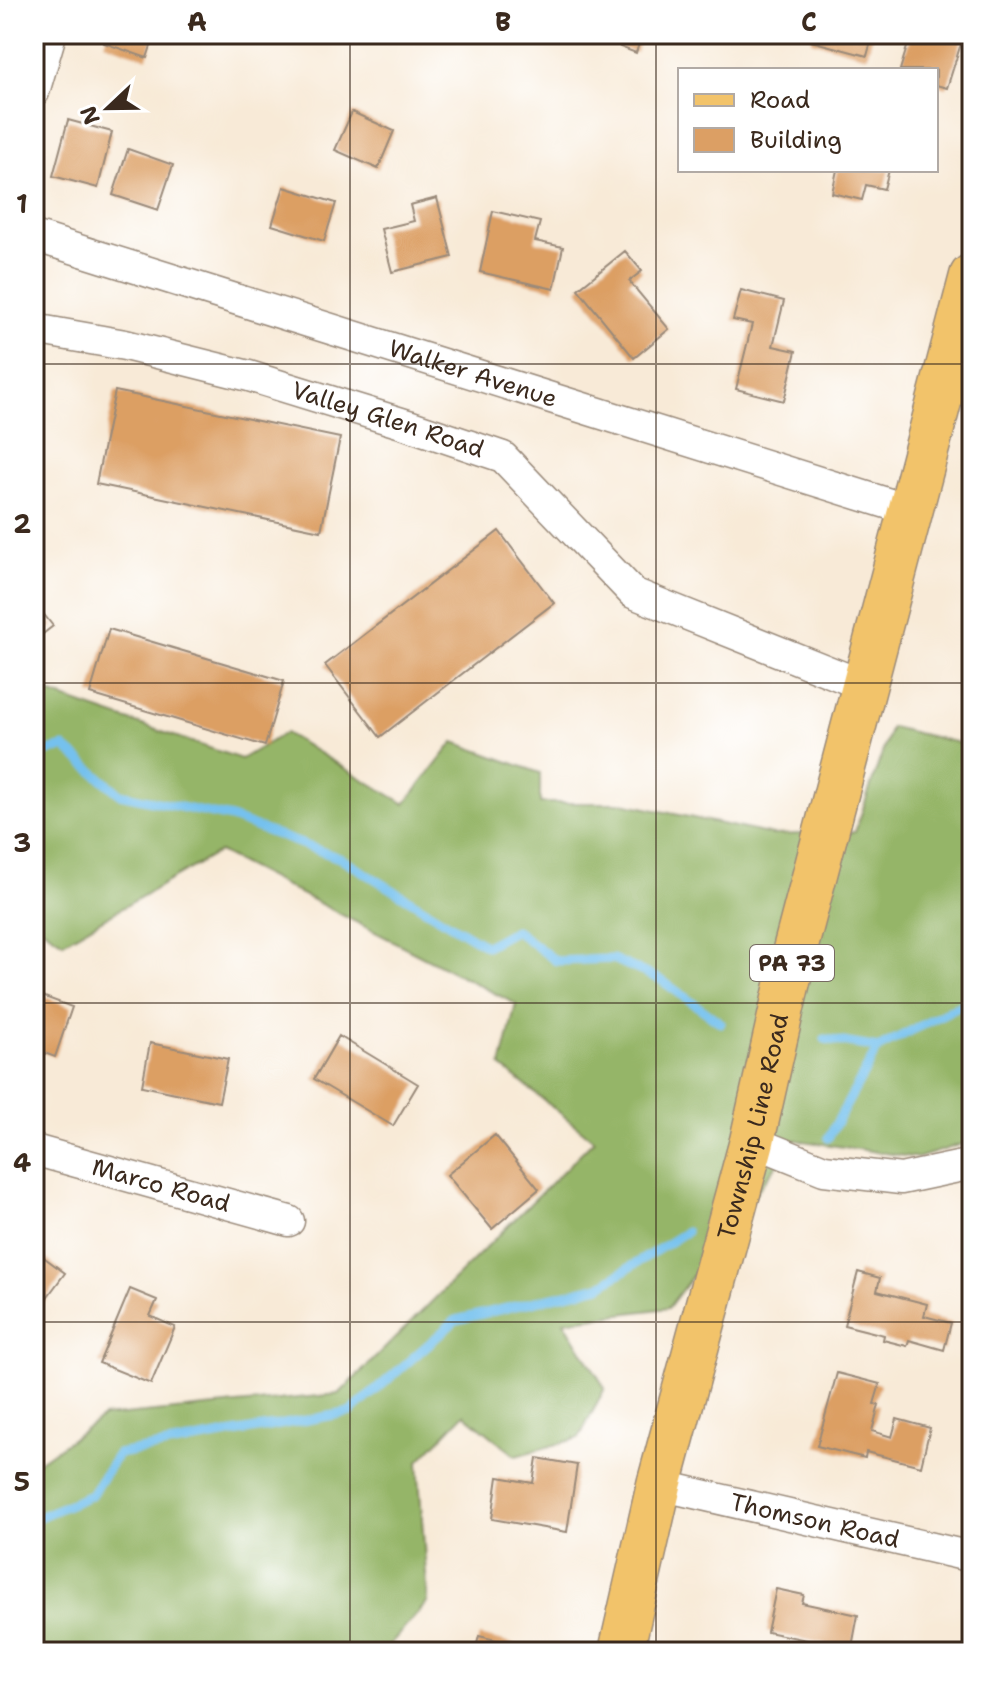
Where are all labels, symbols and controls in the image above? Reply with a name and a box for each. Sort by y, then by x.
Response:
text: A [187,4,207,39]
text: B [495,4,511,39]
text: C [801,4,817,39]
north arrow [68,68,148,148]
legend [678,68,938,172]
text: Road [750,84,810,116]
text: N [73,102,107,129]
text: Building [750,124,842,156]
text: 1 [16,186,28,221]
street label: Walker Avenue [385,332,561,415]
street label: Valley Glen Road [288,374,488,466]
text: 2 [13,506,31,541]
text: 3 [13,825,31,860]
road number: PA 73 [750,945,834,981]
street label: Township Line Road [710,1010,796,1243]
text: 4 [13,1145,31,1180]
street label: Marco Road [88,1151,234,1220]
text: 5 [14,1464,30,1499]
street label: Thomson Road [727,1486,903,1556]

